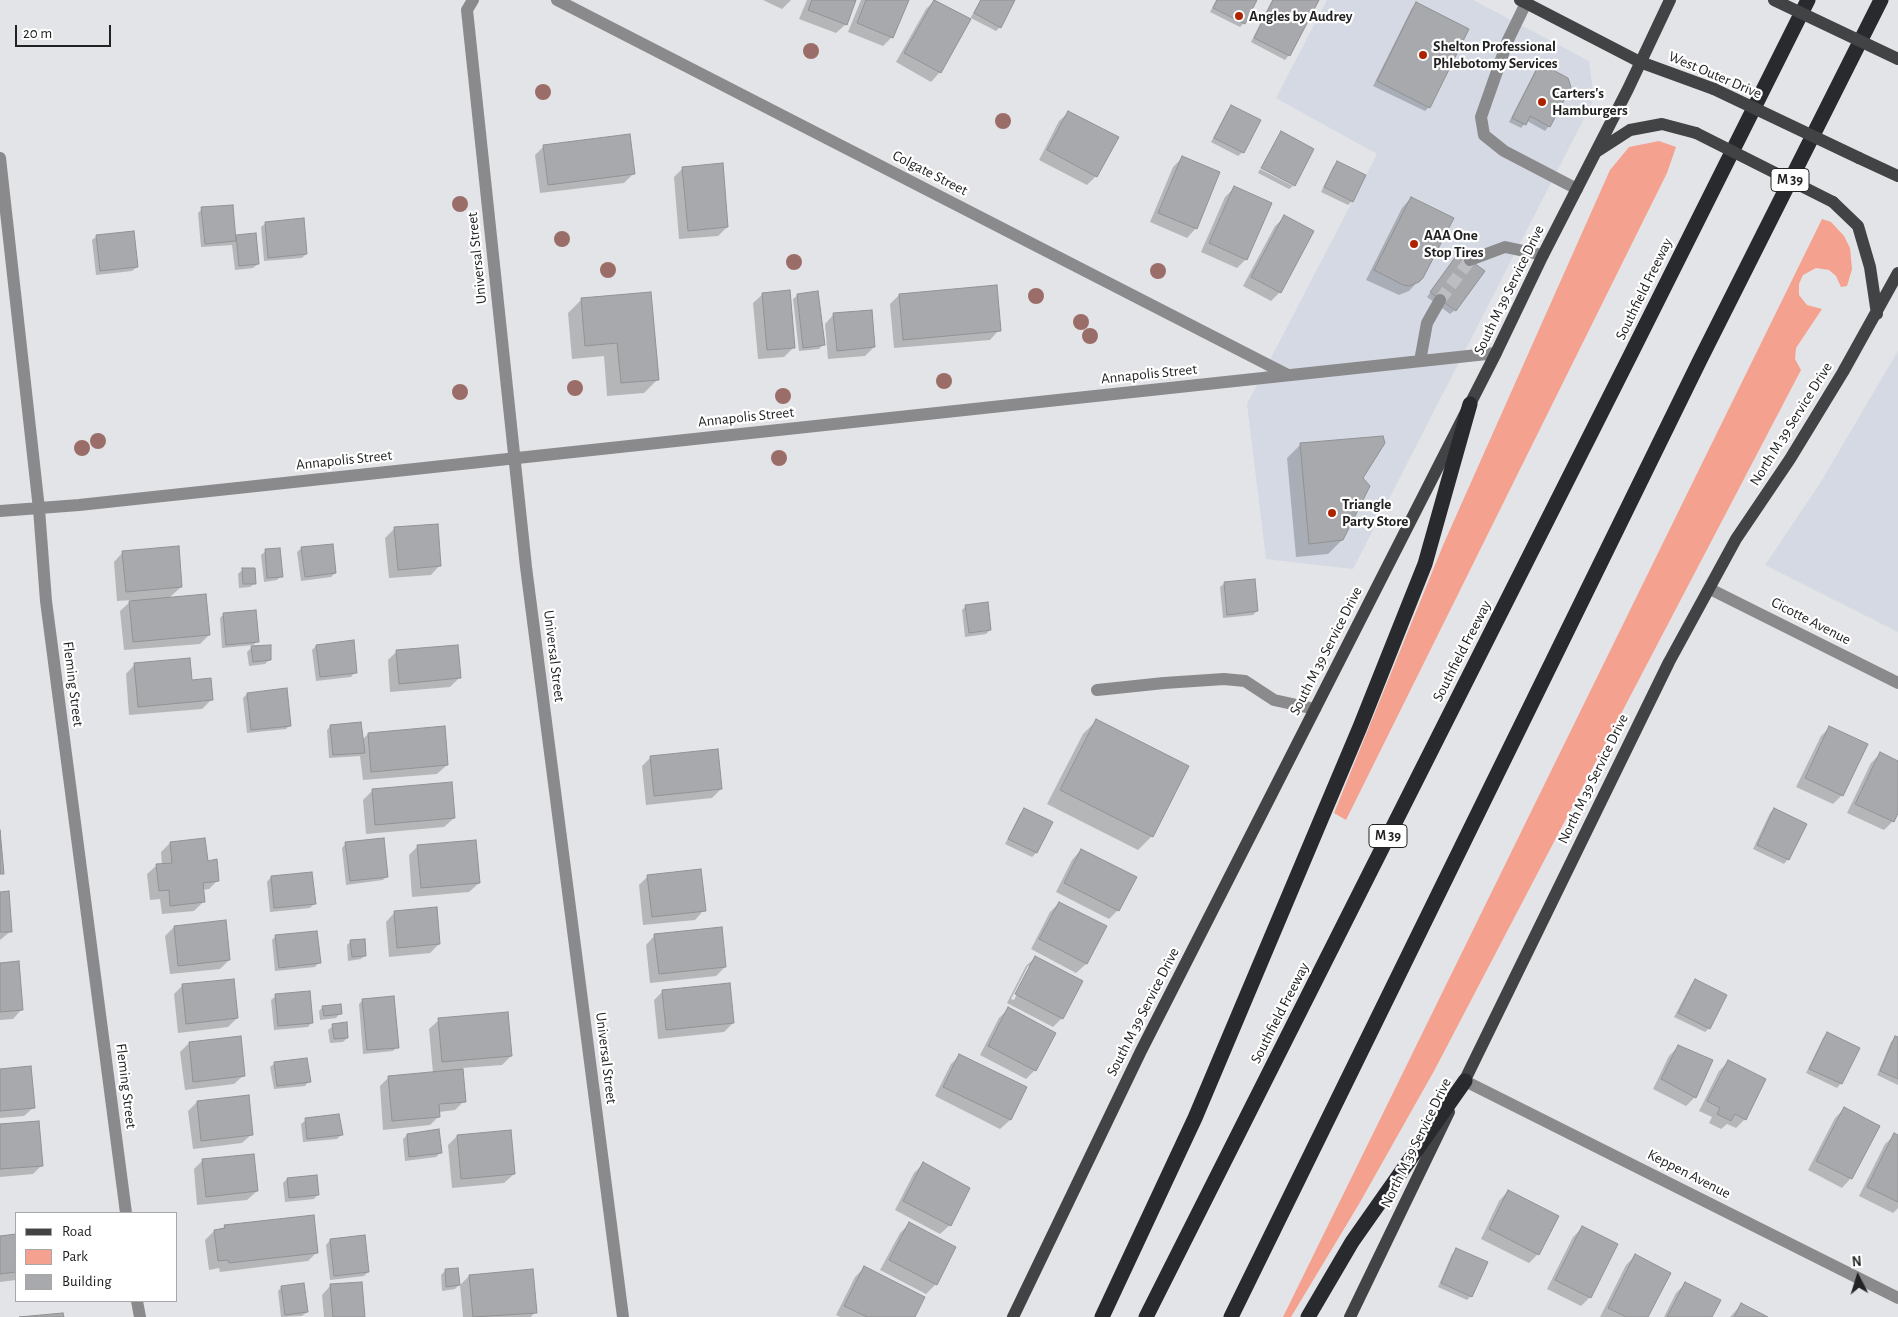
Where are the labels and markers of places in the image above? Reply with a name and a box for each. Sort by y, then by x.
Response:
place label: Angles by Audrey [1249,7,1352,25]
marker: Angles by Audrey [1233,10,1245,22]
place label: Shelton Professional Phlebotomy Services [1433,37,1557,72]
marker: Shelton Professional Phlebotomy Services [1417,49,1429,61]
place label: Carters's Hamburgers [1552,84,1628,119]
marker: Carters's Hamburgers [1536,96,1548,108]
place label: AAA One Stop Tires [1424,226,1483,261]
marker: AAA One Stop Tires [1408,238,1420,250]
place label: Triangle Party Store [1342,495,1408,530]
marker: Triangle Party Store [1326,507,1338,519]

